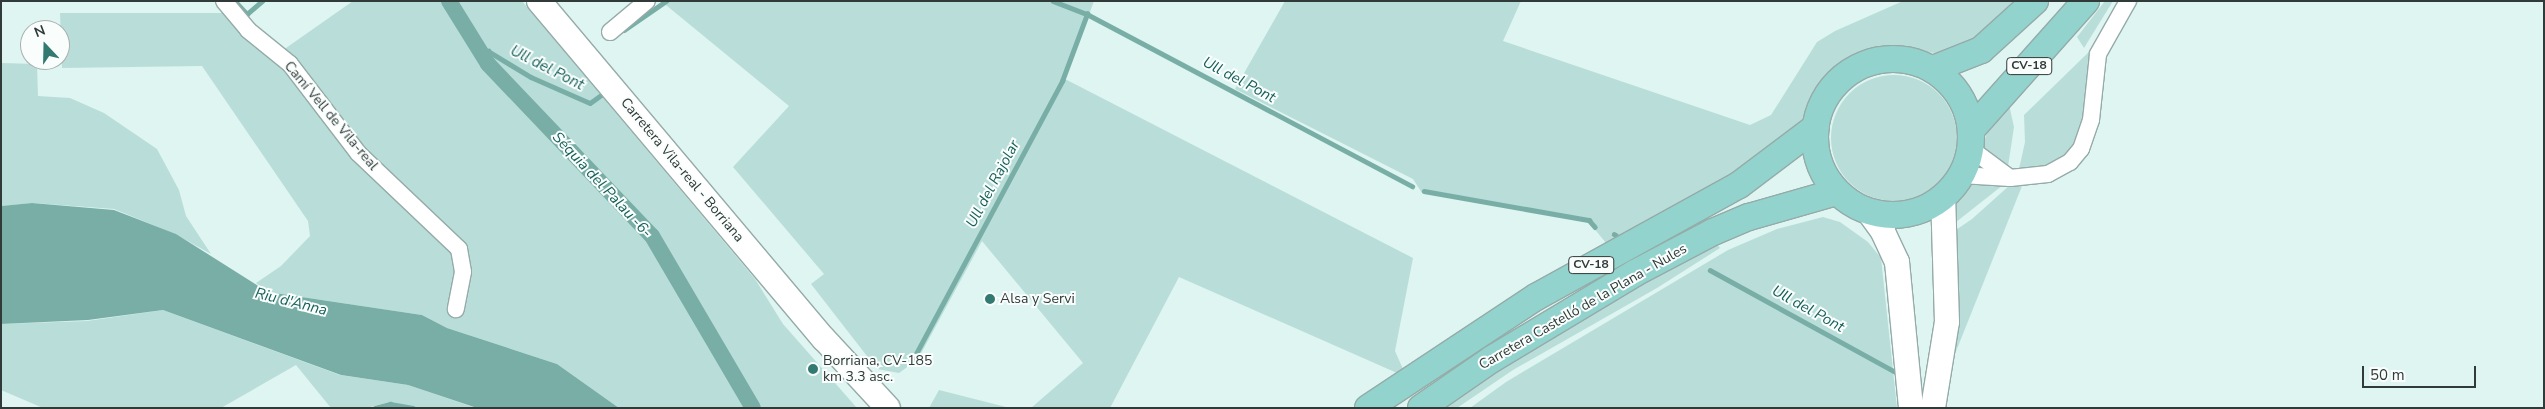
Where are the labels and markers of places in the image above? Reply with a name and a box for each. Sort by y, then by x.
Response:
place label: Alsa y Servi [1000,291,1075,307]
marker: Alsa y Servi [984,293,996,305]
place label: Borriana, CV-185 km 3.3 asc. [823,353,932,386]
marker: Borriana, CV-185 km 3.3 asc. [807,363,819,375]

